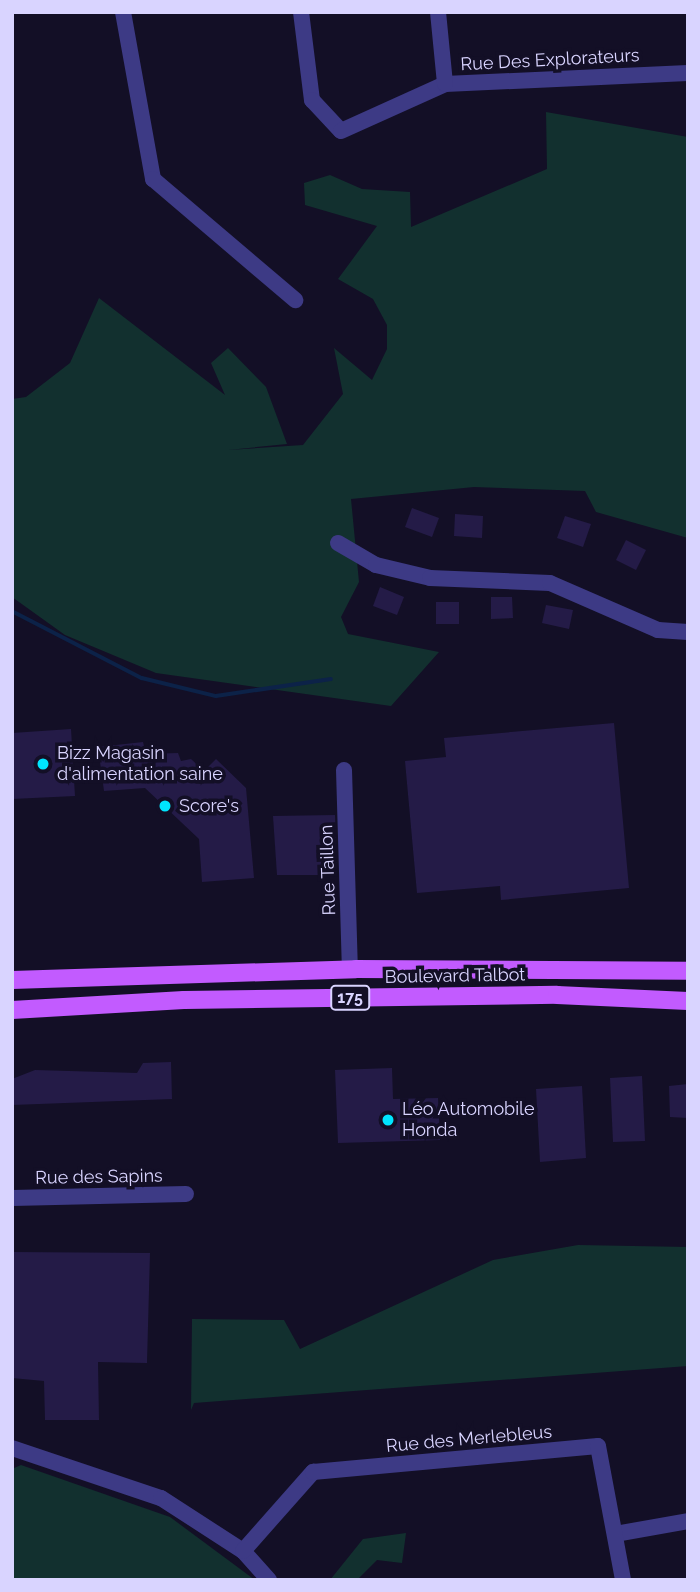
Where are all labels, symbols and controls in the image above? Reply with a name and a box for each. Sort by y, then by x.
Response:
street label: Rue Des Explorateurs [460,45,640,75]
place label: Bizz Magasin d'alimentation saine [57,743,223,786]
marker: Bizz Magasin d'alimentation saine [35,756,51,772]
place label: Score's [179,795,239,817]
marker: Score's [157,798,173,814]
street label: Rue Taillon [316,824,340,916]
street label: Boulevard Talbot [384,964,526,988]
road number: 175 [329,986,371,1010]
place label: Léo Automobile Honda [402,1099,535,1142]
marker: Léo Automobile Honda [380,1112,396,1128]
street label: Rue des Sapins [35,1165,163,1189]
street label: Rue des Merlebleus [385,1421,553,1457]

